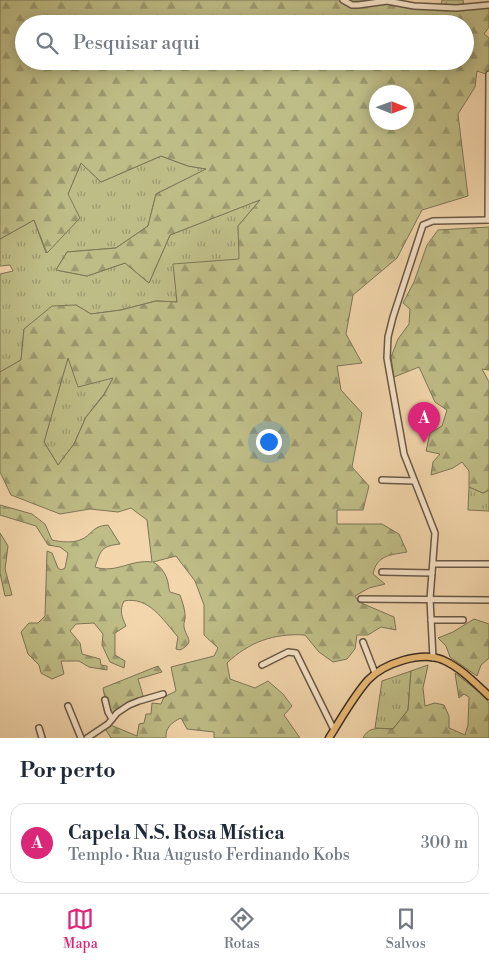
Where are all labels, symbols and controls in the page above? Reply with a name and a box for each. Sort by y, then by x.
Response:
search box [15,15,474,70]
icon: search [33,29,61,57]
text: Pesquisar aqui [73,31,200,55]
north arrow [369,85,414,130]
pin: A [408,402,440,443]
your location [256,429,282,455]
text: Por perto [20,758,116,784]
text: Capela N.S. Rosa Mística [68,821,285,845]
text: A [31,833,43,853]
text: 300 m [421,833,468,853]
text: Templo · Rua Augusto Ferdinando Kobs [68,845,350,865]
tab: Mapa [63,905,98,953]
tab: Rotas [224,905,260,953]
tab: Salvos [386,905,426,953]

